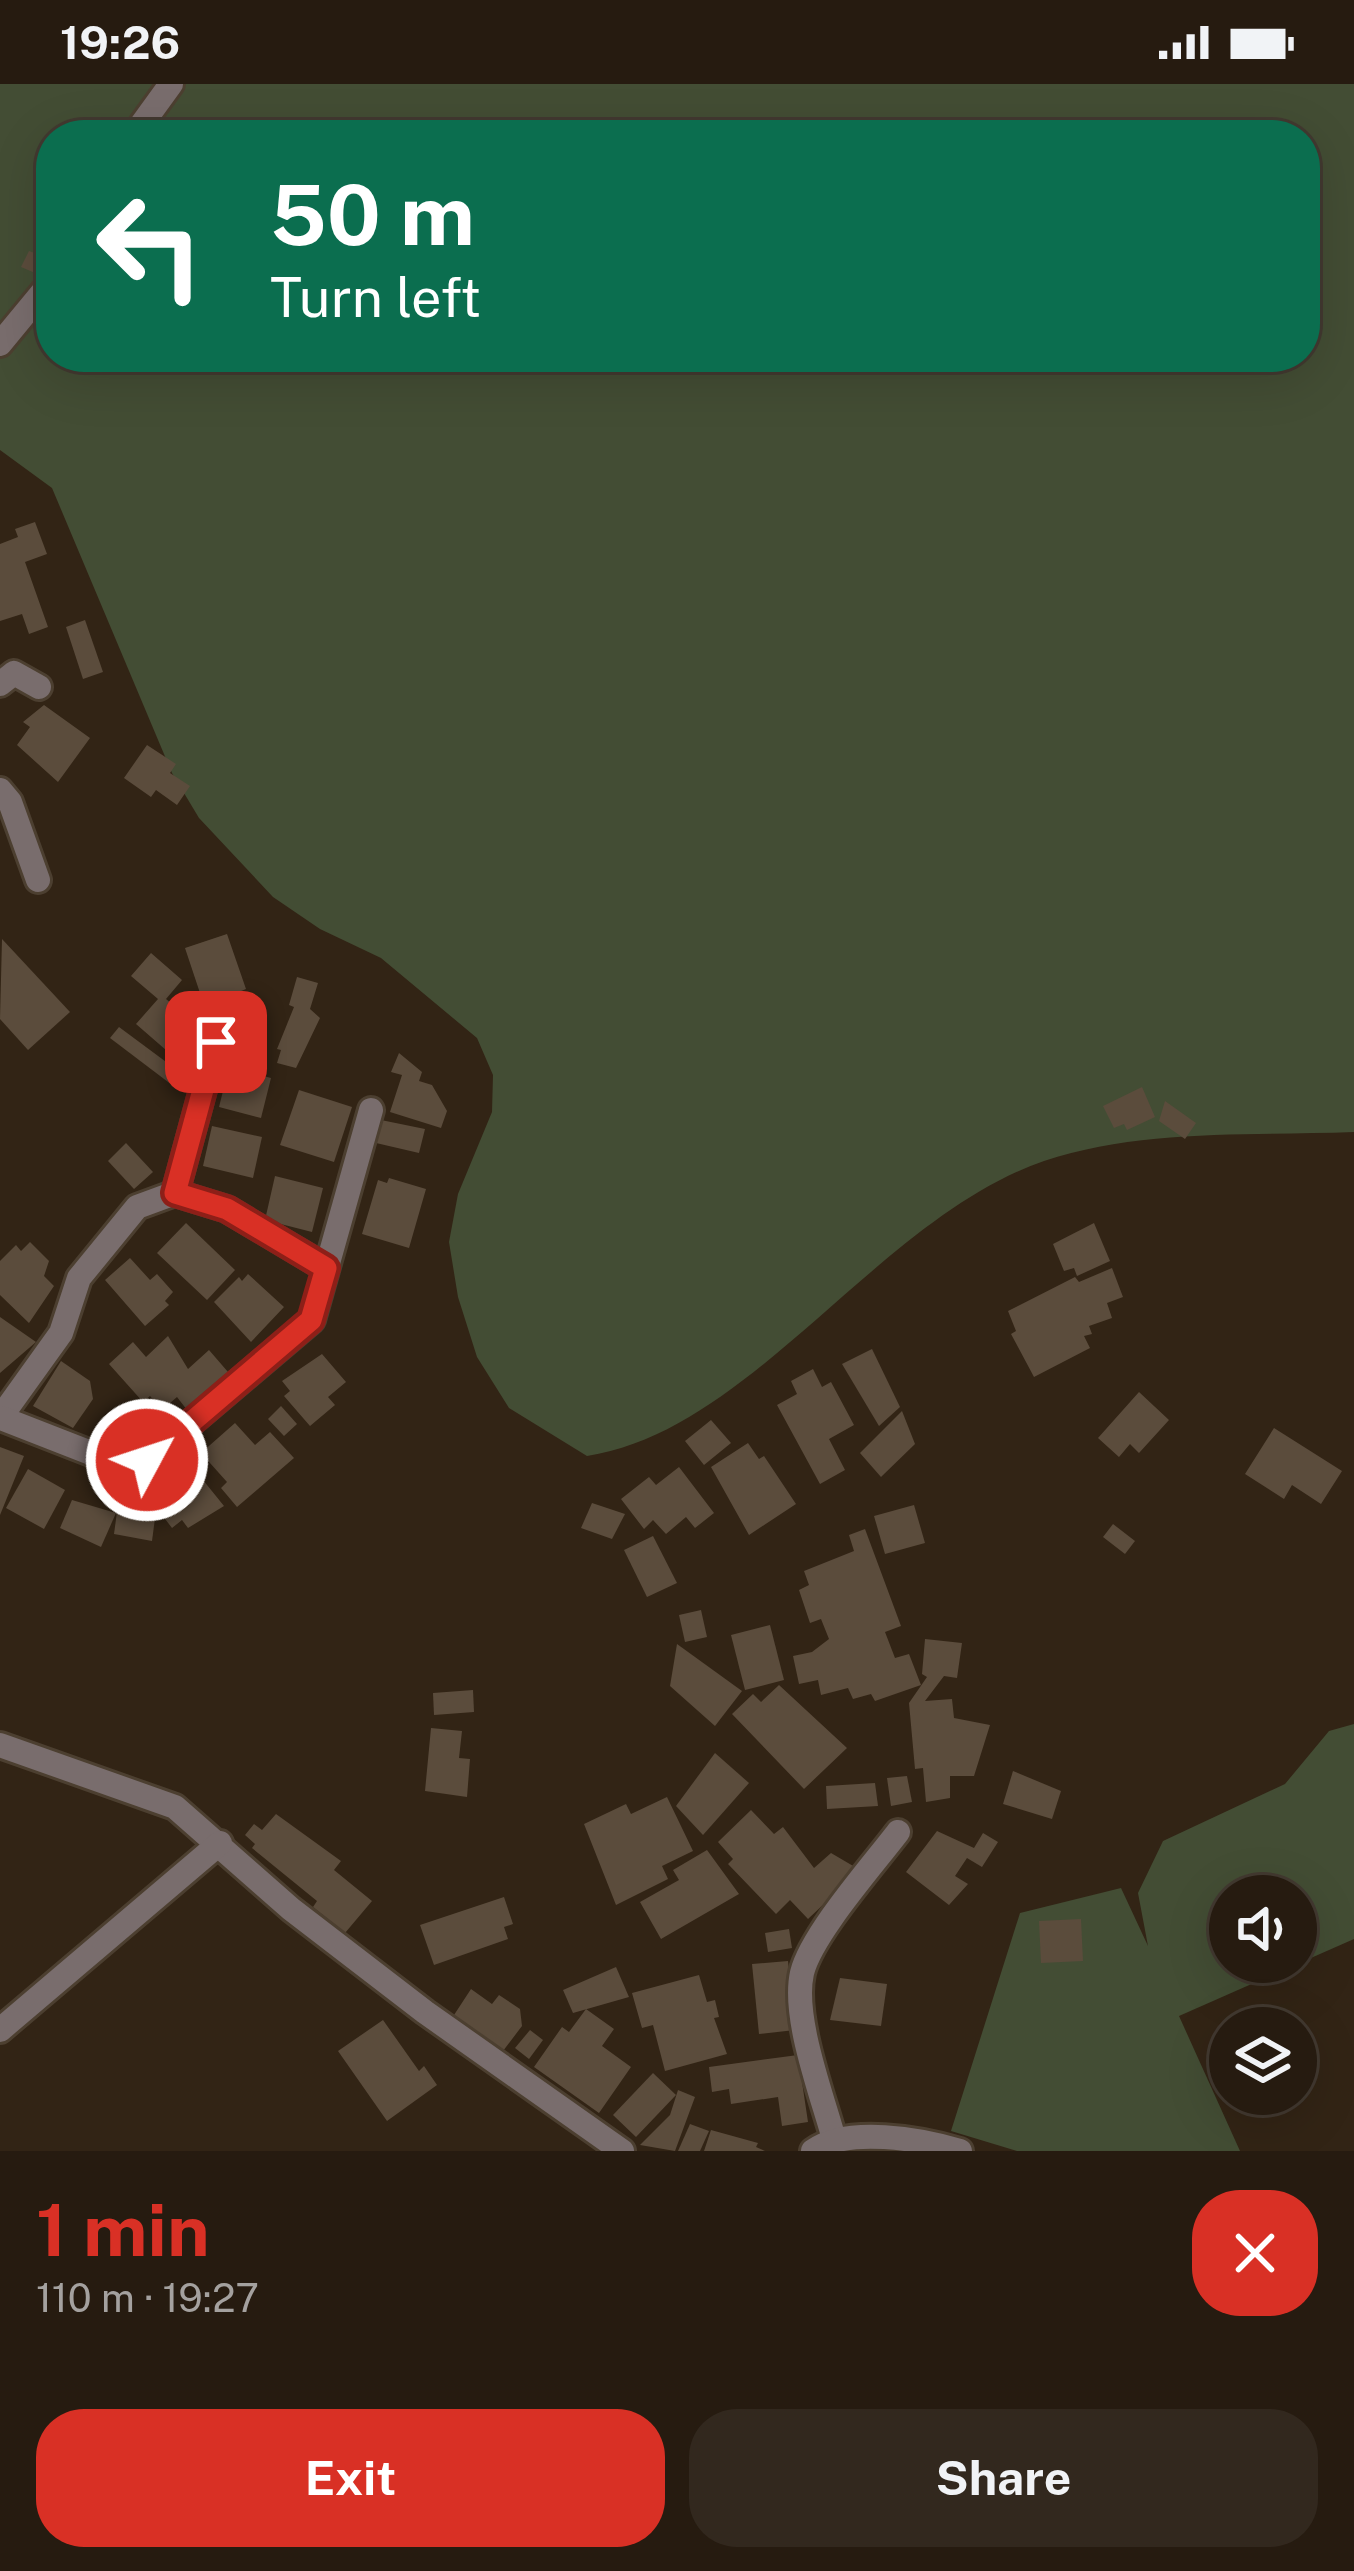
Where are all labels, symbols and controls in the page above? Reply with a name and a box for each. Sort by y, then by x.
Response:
text: 19:26 [60,16,180,69]
text: 50 m [270,165,475,264]
icon: left [72,168,228,324]
text: Turn left [270,266,481,329]
pin [165,991,267,1093]
icon: arrive [183,1009,249,1075]
position arrow [84,1397,210,1523]
map controls [1209,1875,1317,2115]
button: sound [1209,1875,1317,1983]
button: layers [1209,2007,1317,2115]
text: 1 min [36,2188,210,2272]
button: close [1192,2190,1318,2316]
text: 110 m · 19:27 [36,2275,259,2321]
button: Exit [36,2409,665,2547]
button: Share [689,2409,1318,2547]

